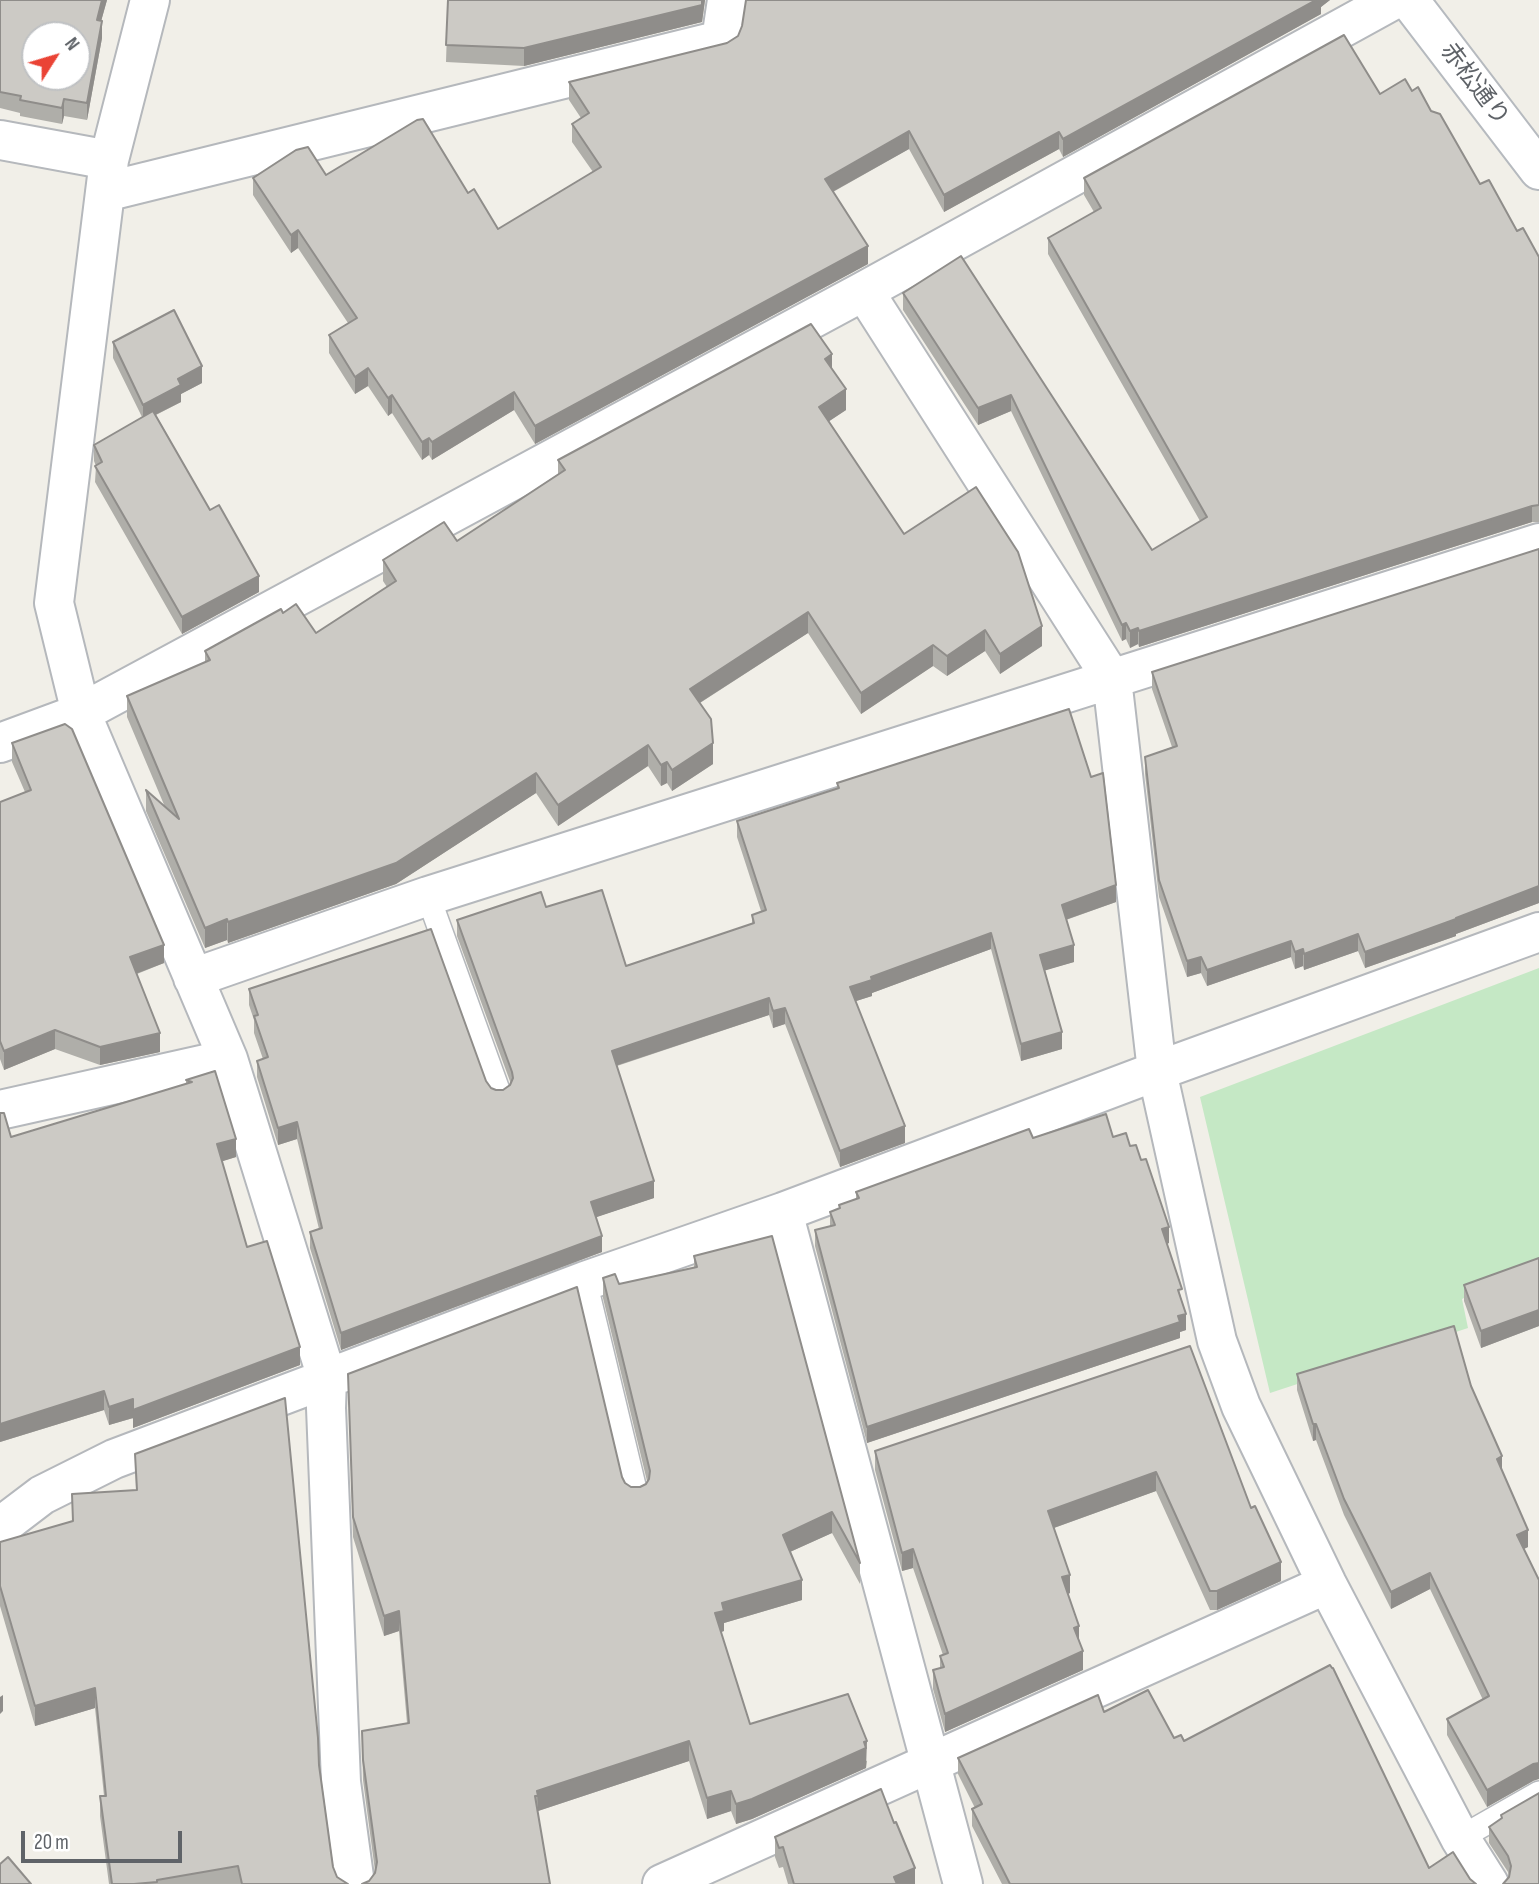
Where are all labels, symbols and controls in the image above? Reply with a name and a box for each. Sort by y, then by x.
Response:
north arrow [21,21,91,91]
text: N [59,33,84,55]
street label: 赤松通り [1434,38,1514,132]
scale bar [24,1818,186,1862]
text: 20 m [34,1830,69,1855]

